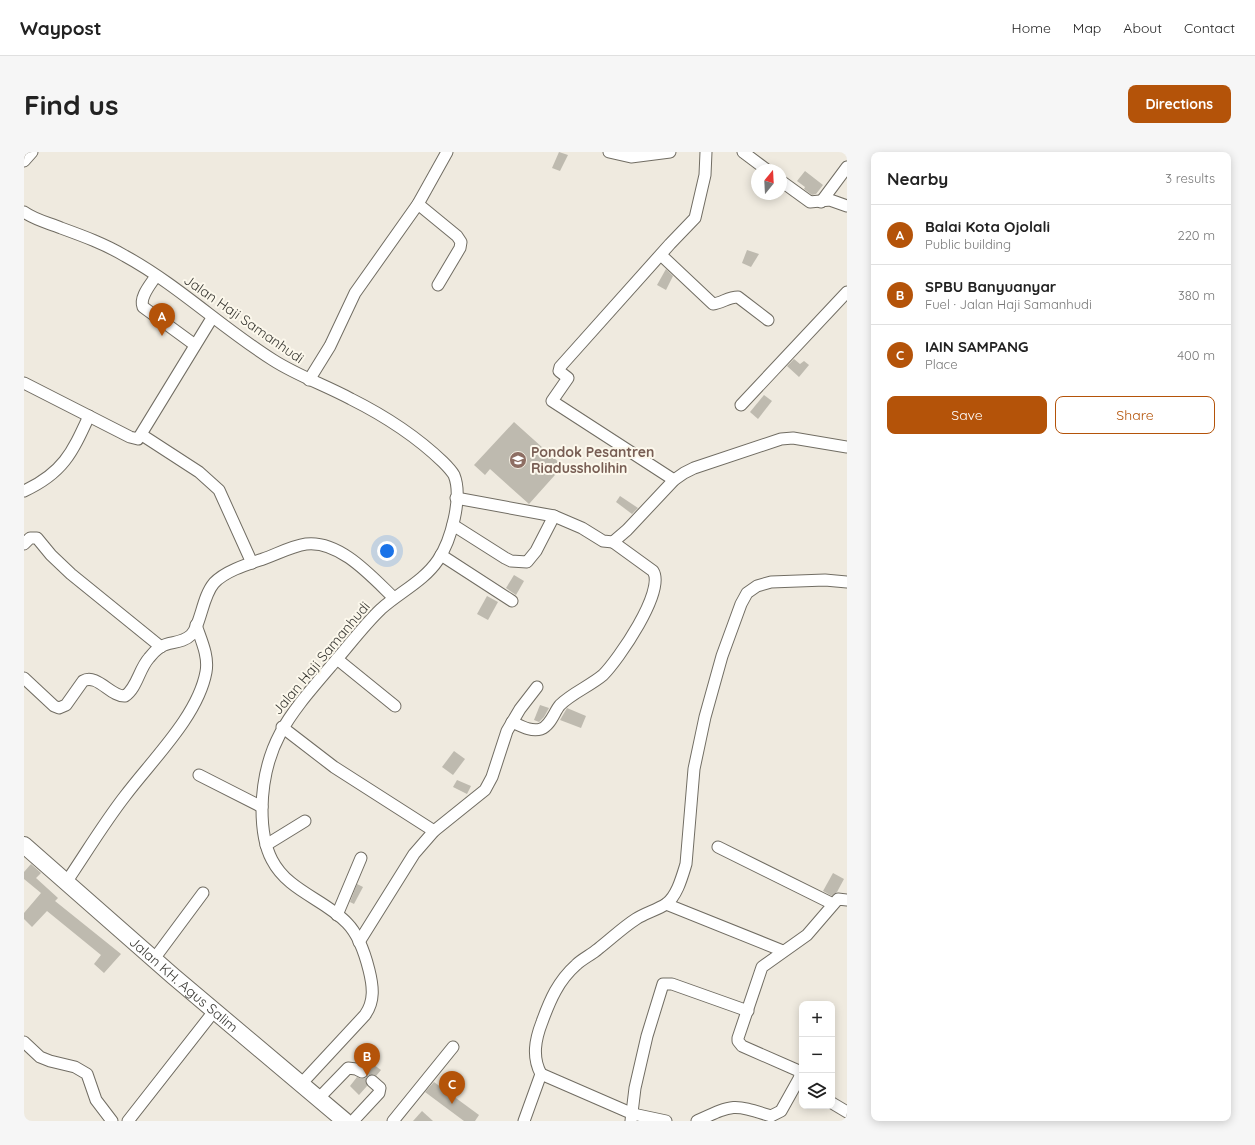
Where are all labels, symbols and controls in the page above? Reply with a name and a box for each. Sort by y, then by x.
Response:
text: Waypost [20,16,102,40]
text: Home [1012,19,1051,37]
text: Map [1073,19,1101,37]
text: About [1123,19,1162,37]
text: Contact [1184,19,1235,37]
button: Directions [1128,85,1231,123]
text: Find us [24,87,118,122]
north arrow [751,164,787,200]
text: Nearby [887,168,948,189]
text: 3 results [1165,170,1215,186]
text: Balai Kota Ojolali [925,217,1050,236]
text: A [896,227,904,243]
text: 220 m [1177,227,1215,243]
text: Public building [925,236,1011,252]
street label: Jalan Haji Samanhudi [181,271,307,367]
text: SPBU Banyuanyar [925,277,1056,296]
text: B [896,287,904,303]
text: 380 m [1178,287,1215,303]
text: Fuel · Jalan Haji Samanhudi [925,296,1092,312]
pin: A [149,303,175,336]
text: IAIN SAMPANG [925,337,1028,356]
text: C [896,347,904,363]
text: 400 m [1177,347,1215,363]
text: Place [925,356,958,372]
button: Save [887,396,1047,434]
button: Share [1055,396,1215,434]
place label: Pondok Pesantren Riadussholihin [531,443,654,477]
school or university icon: Pondok Pesantren Riadussholihin [508,450,528,470]
your location [377,541,397,561]
street label: Jalan Haji Samanhudi [268,598,374,718]
street label: Jalan KH. Agus Salim [126,933,242,1036]
map controls [799,1001,835,1109]
button: + [799,1001,835,1037]
button: − [799,1037,835,1073]
pin: B [354,1043,380,1076]
pin: C [439,1071,465,1104]
button: layers [799,1073,835,1109]

